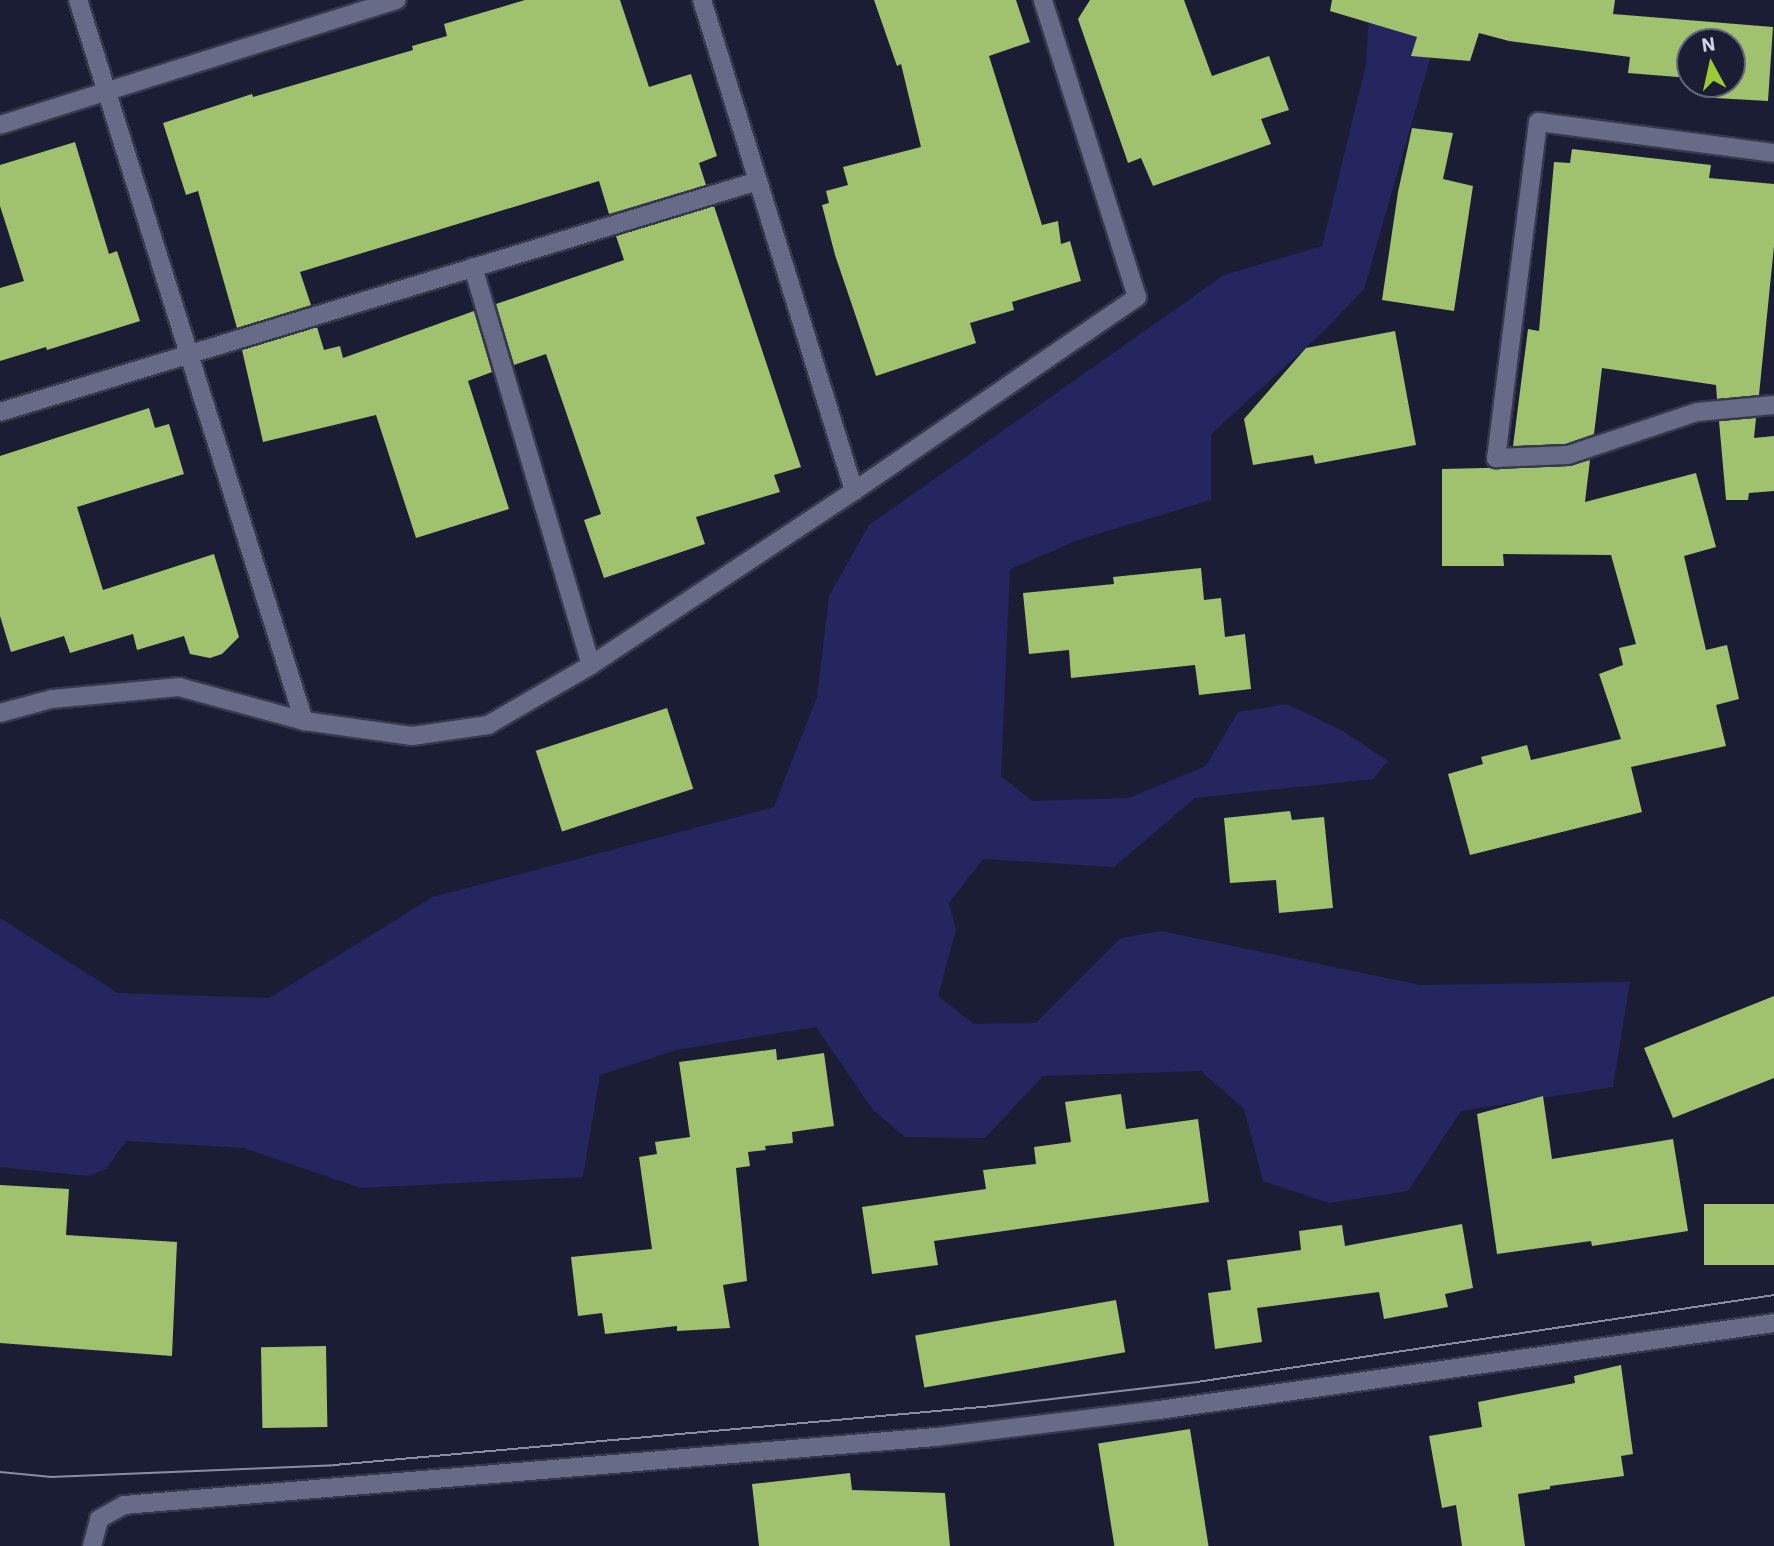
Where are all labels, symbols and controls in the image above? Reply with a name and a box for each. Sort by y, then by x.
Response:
north arrow [1676,28,1746,98]
text: N [1700,31,1717,57]

